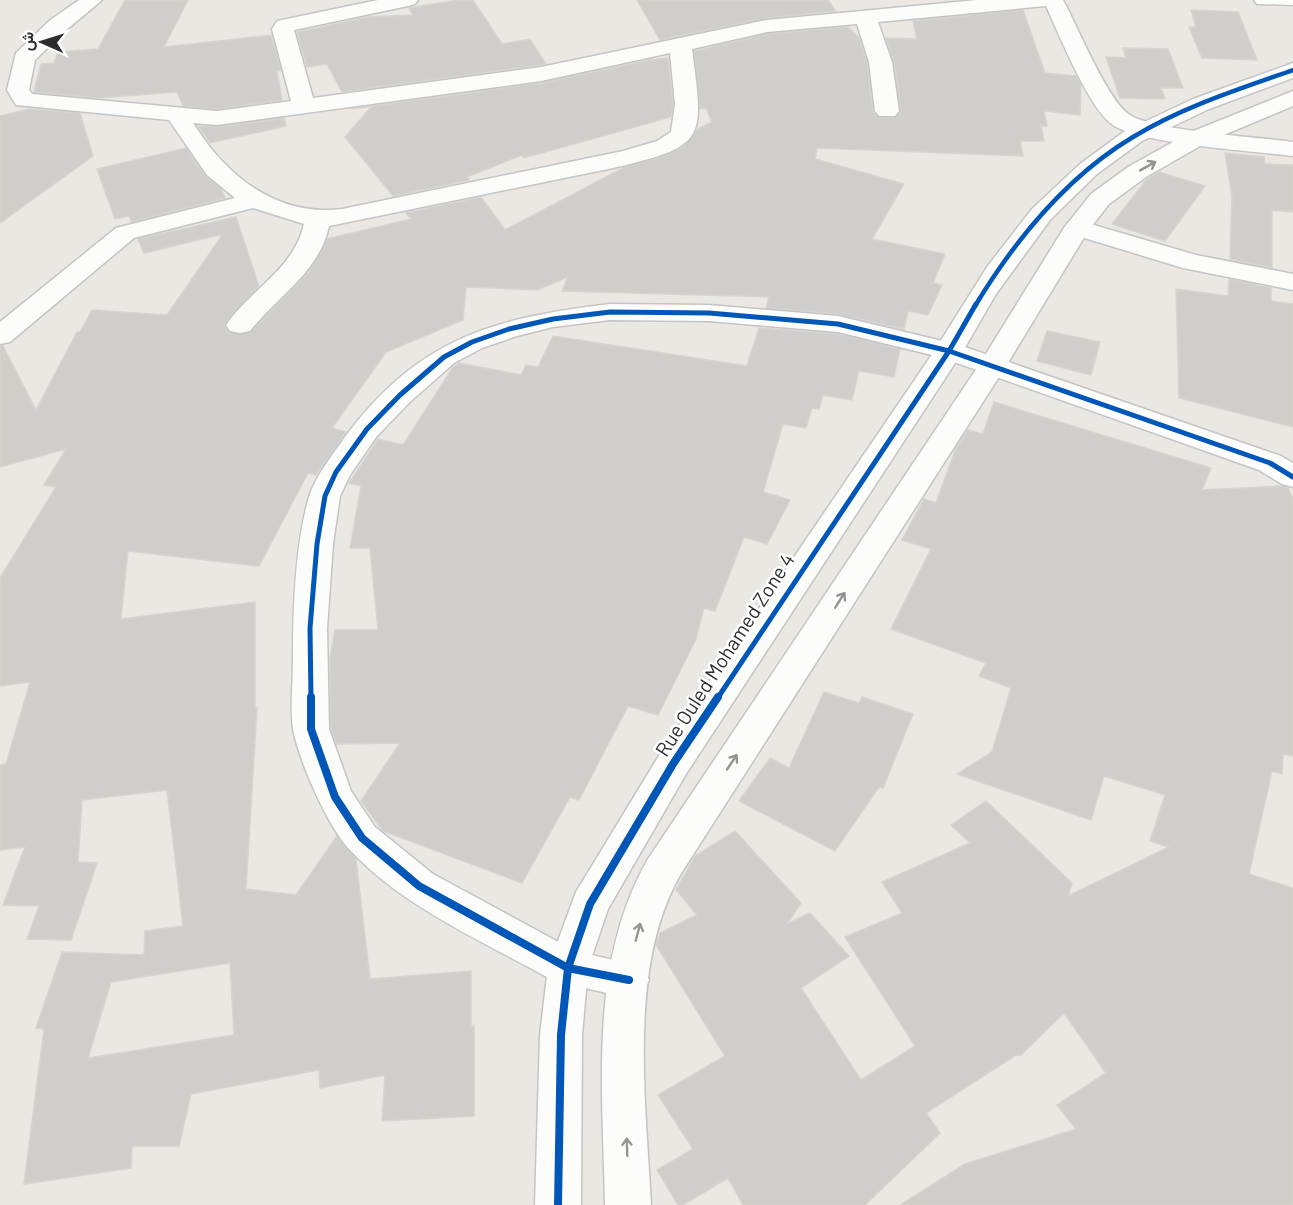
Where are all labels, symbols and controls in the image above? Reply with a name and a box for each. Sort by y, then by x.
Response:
north arrow [12,12,72,72]
text: ش [17,31,38,51]
one-way arrow [1139,160,1156,172]
street label: Rue Ouled Mohamed Zone 4 [649,548,799,761]
one-way arrow [835,592,847,609]
one-way arrow [726,754,739,771]
one-way arrow [633,923,644,942]
one-way arrow [621,1137,632,1157]

